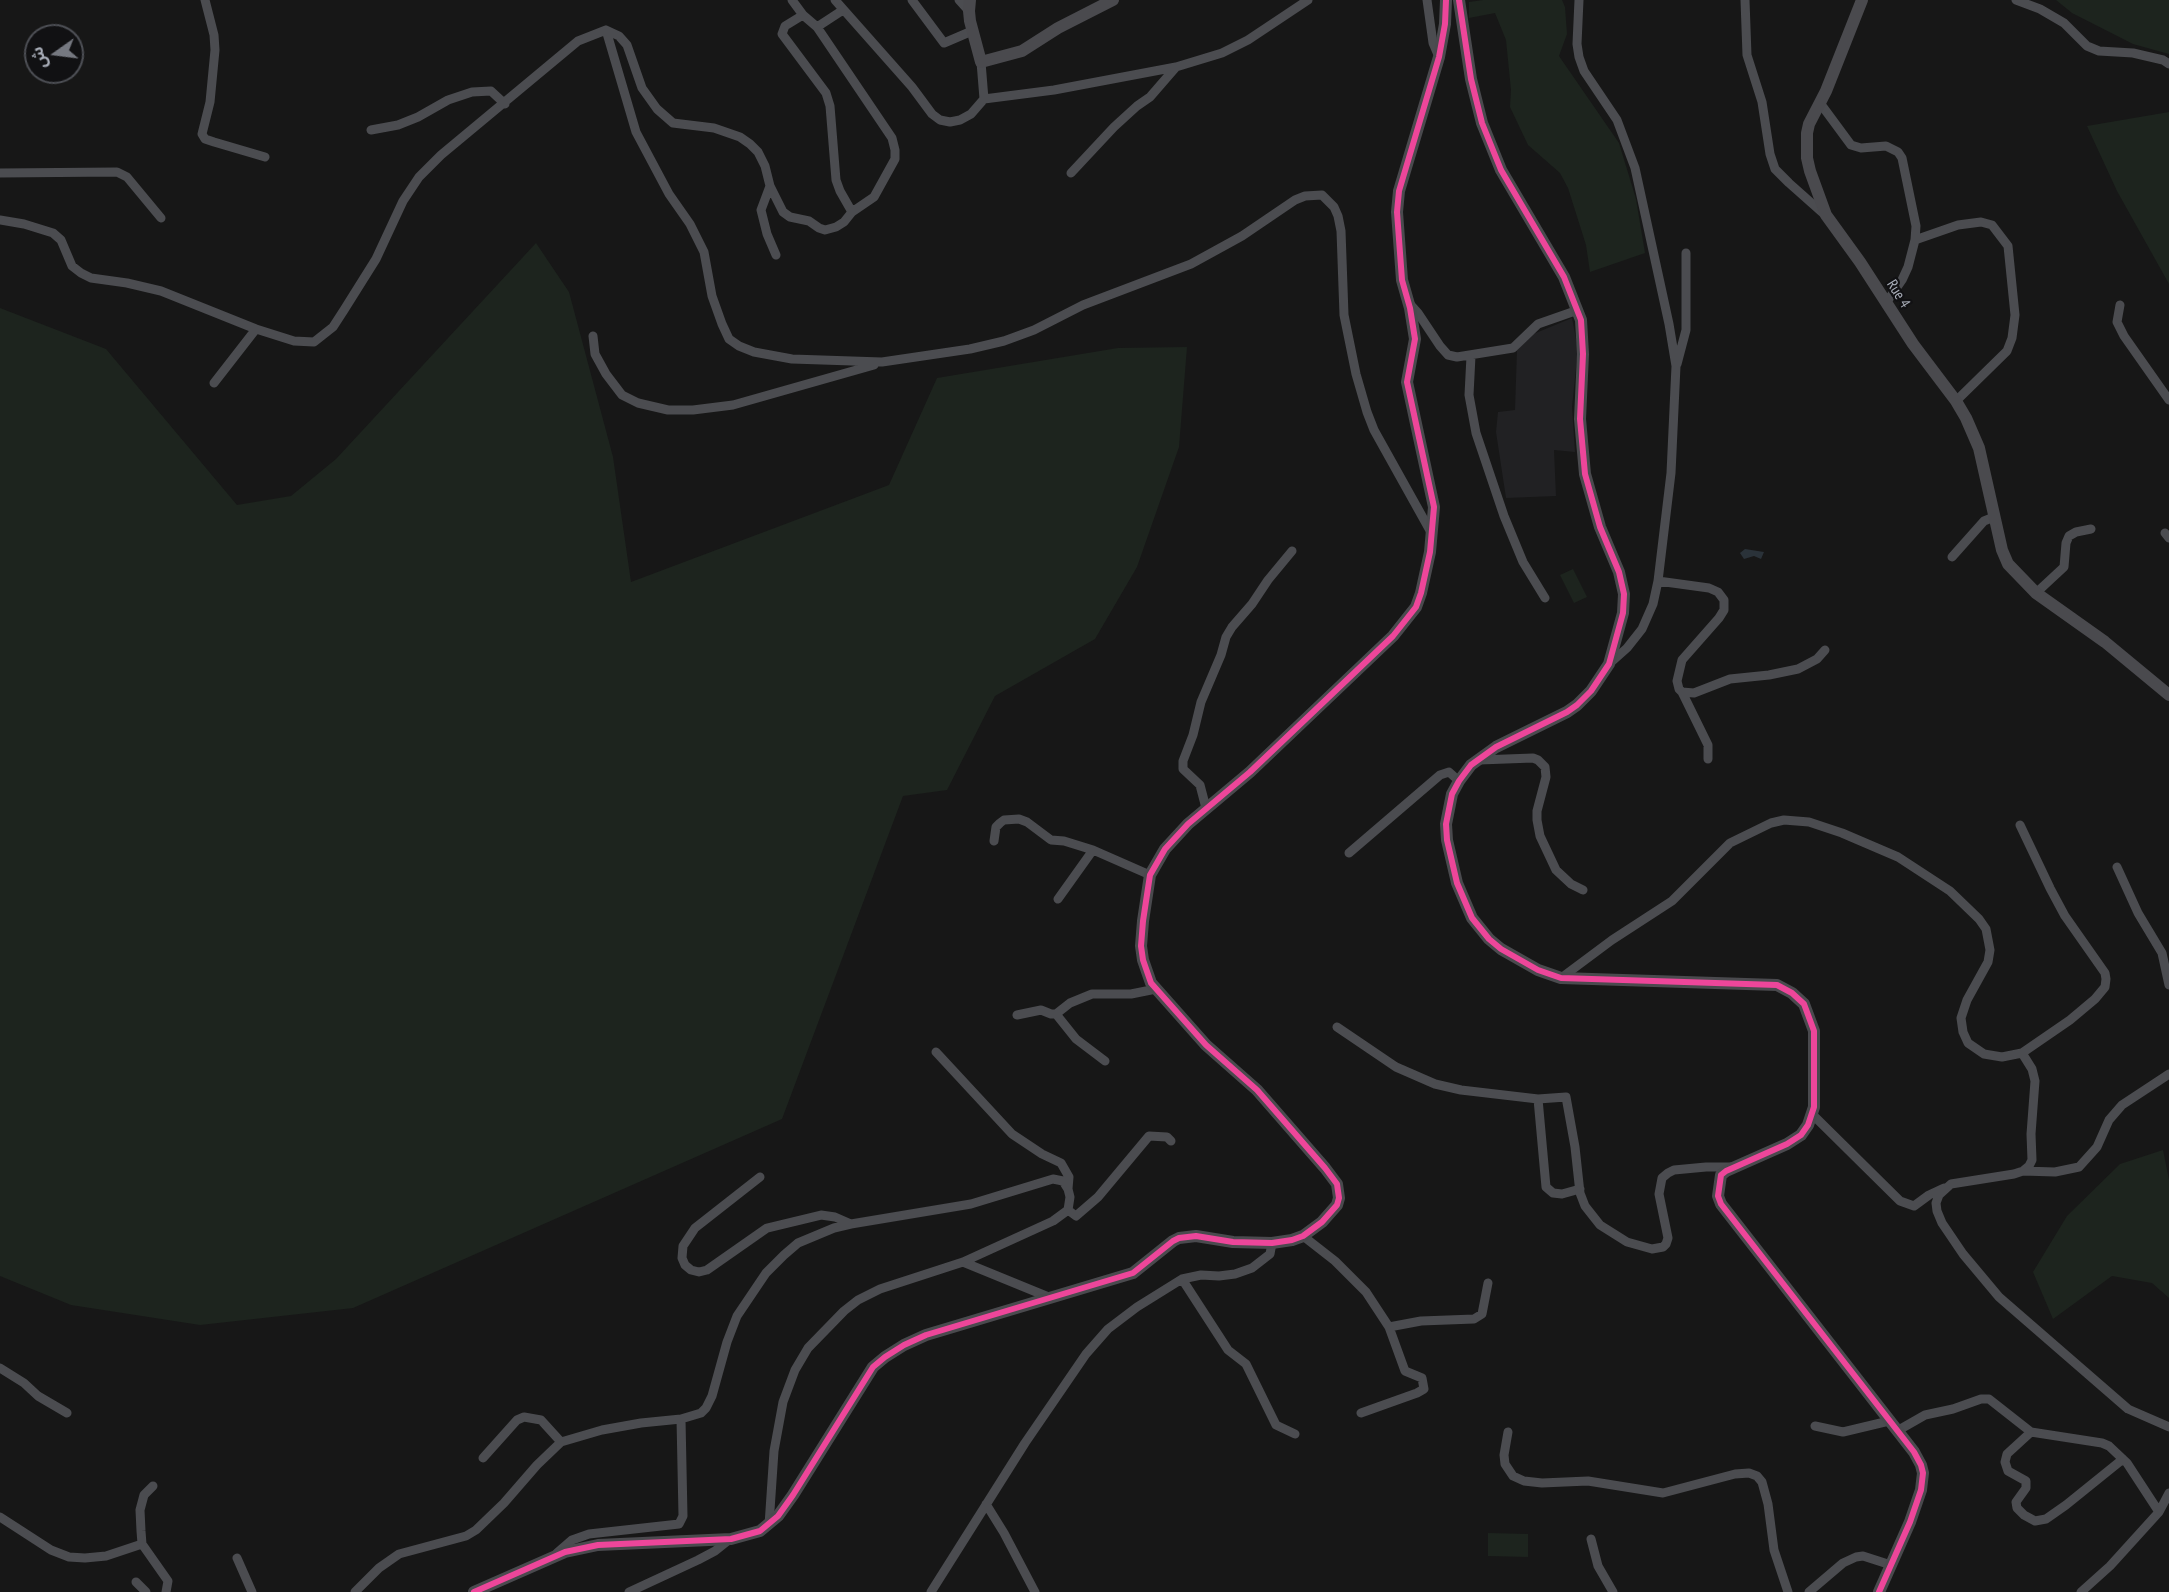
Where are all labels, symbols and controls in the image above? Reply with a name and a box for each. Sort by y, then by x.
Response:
north arrow [24,24,84,84]
text: ش [26,45,51,71]
street label: Rue 4 [1882,277,1914,311]

